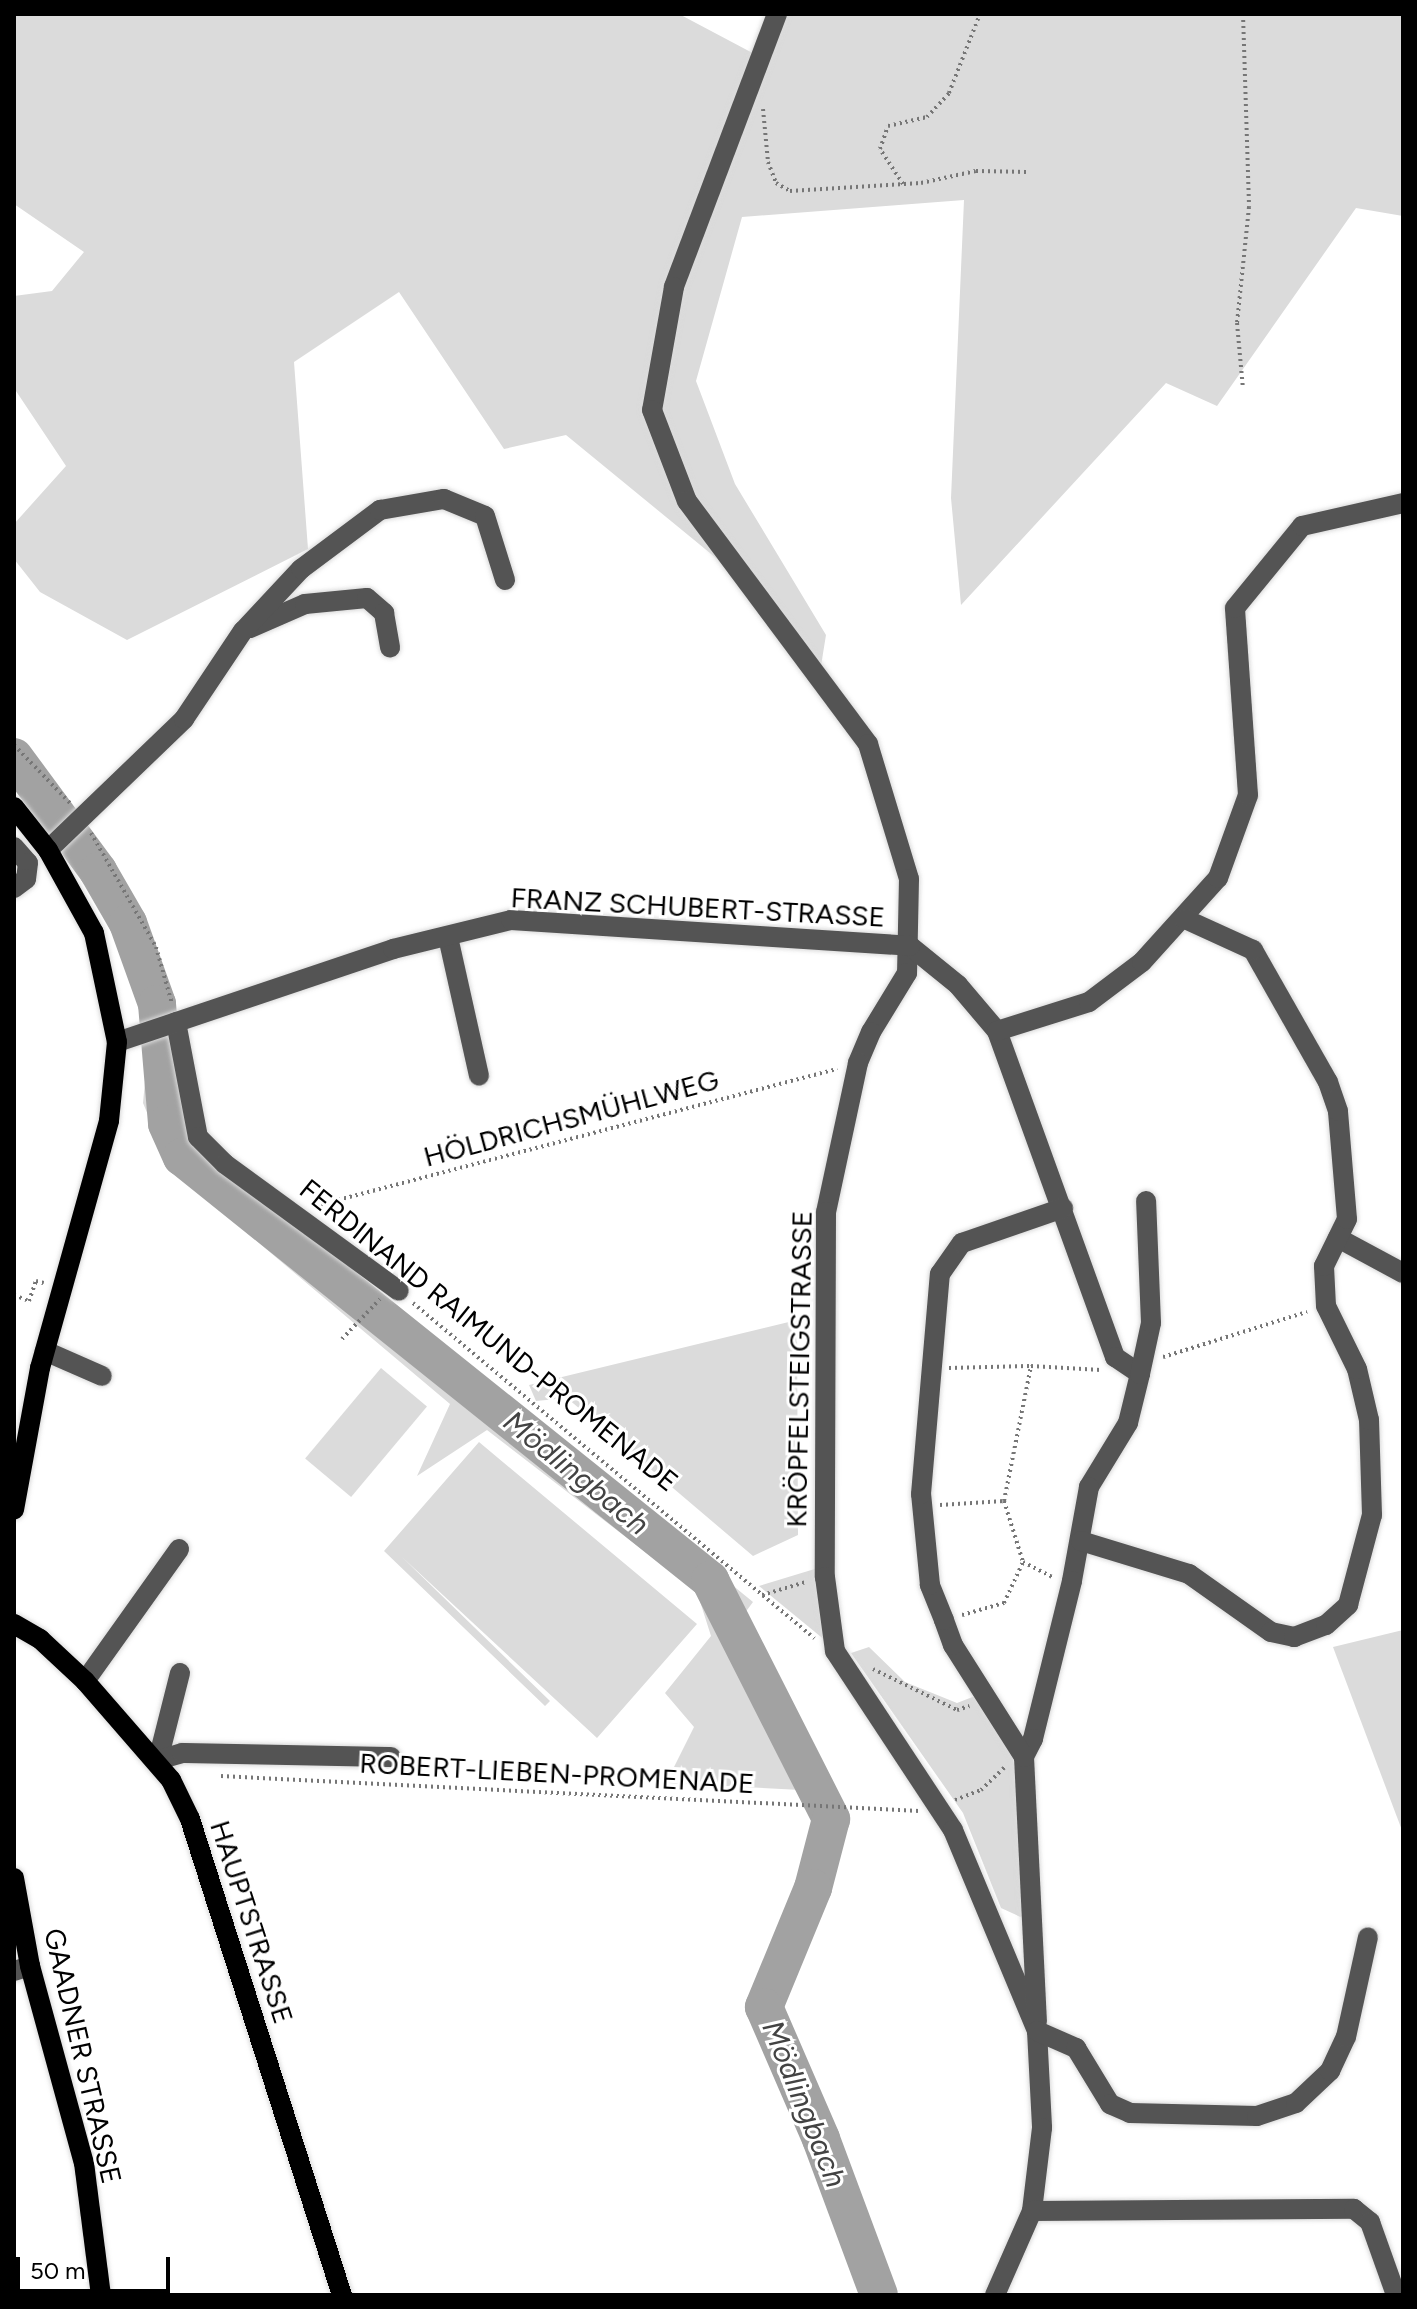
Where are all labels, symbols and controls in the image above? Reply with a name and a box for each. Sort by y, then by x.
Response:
street label: FRANZ SCHUBERT-STRASSE [510,880,886,934]
street label: HÖLDRICHSMÜHLWEG [420,1062,722,1174]
street label: FERDINAND RAIMUND-PROMENADE [293,1172,685,1498]
street label: KRÖPFELSTEIGSTRASSE [779,1210,819,1528]
water label: Mödlingbach [496,1403,656,1543]
street label: ROBERT-LIEBEN-PROMENADE [359,1746,755,1800]
street label: HAUPTSTRASSE [203,1816,301,2028]
street label: GAADNER STRASSE [37,1925,129,2187]
water label: Mödlingbach [754,2015,854,2193]
scale bar [20,2241,174,2291]
text: 50 m [30,2256,86,2285]

